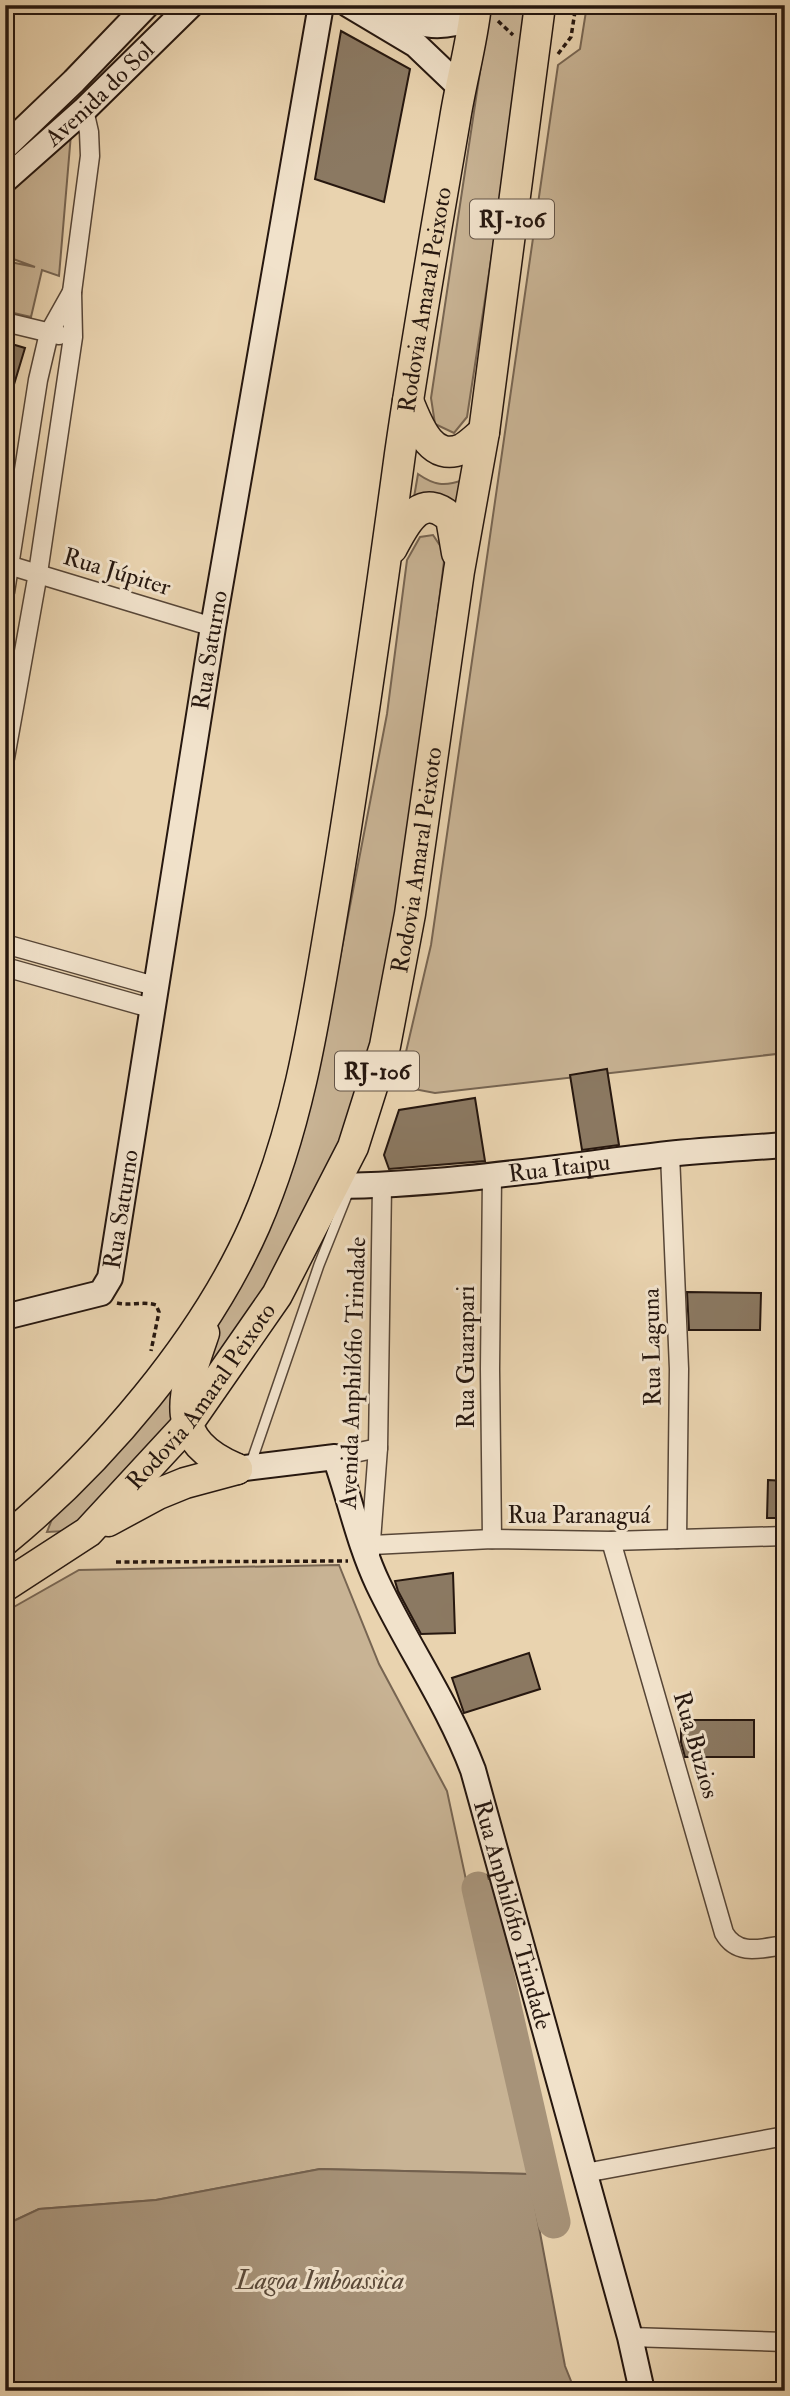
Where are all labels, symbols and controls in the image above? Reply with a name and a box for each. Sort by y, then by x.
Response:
street label: Avenida do Sol [38,34,161,154]
street label: Rodovia Amaral Peixoto [391,185,459,415]
road number: RJ-106 [470,200,554,238]
street label: Rua Júpiter [59,541,175,603]
street label: Rua Saturno [185,588,235,712]
street label: Rodovia Amaral Peixoto [384,745,449,976]
road number: RJ-106 [335,1052,419,1090]
street label: Rua Itaipu [507,1146,612,1189]
street label: Rua Saturno [96,1147,146,1271]
street label: Avenida Anphilófio Trindade [333,1236,373,1511]
street label: Rua Guarapari [451,1286,482,1428]
street label: Rua Laguna [635,1287,669,1406]
street label: Rodovia Amaral Peixoto [119,1297,282,1496]
street label: Rua Paranaguá [508,1500,652,1531]
street label: Rua Buzios [666,1688,726,1802]
street label: Rua Anphilófio Trindade [467,1796,560,2033]
water label: Lagoa Imboassica [235,2265,404,2297]

